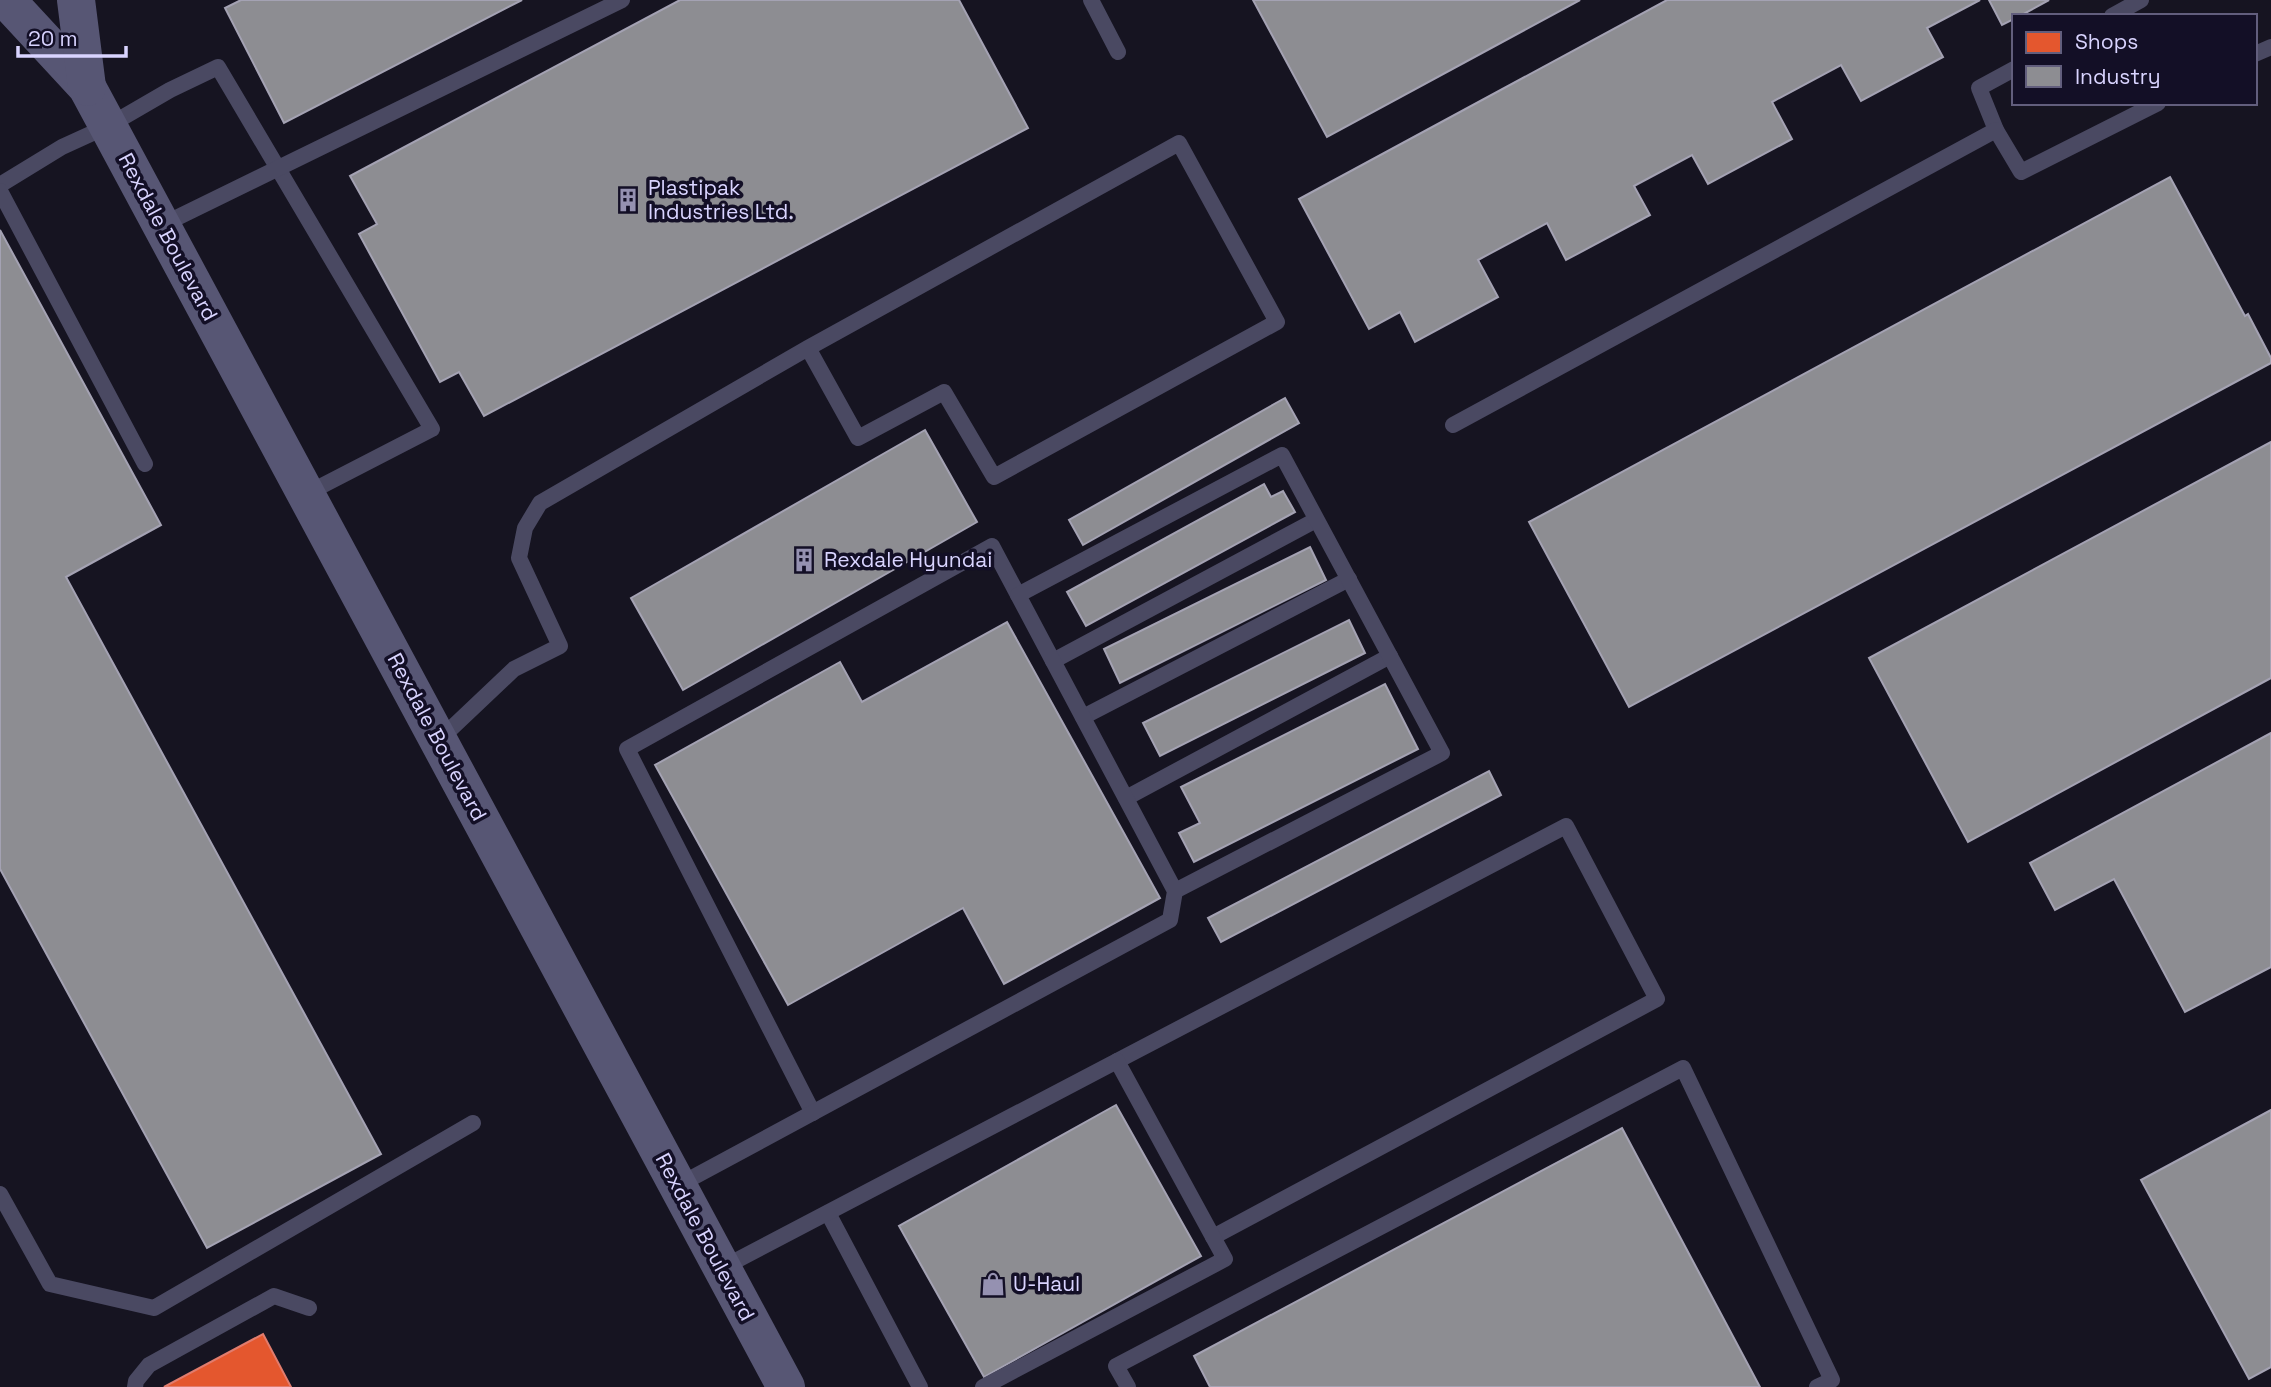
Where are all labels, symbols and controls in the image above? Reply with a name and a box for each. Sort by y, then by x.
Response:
scale bar [18,14,126,58]
legend [2012,14,2257,105]
text: 20 m [28,25,78,52]
text: Shops [2075,28,2138,55]
text: Industry [2075,63,2161,90]
street label: Rexdale Boulevard [113,148,224,325]
place label: Plastipak Industries Ltd. [648,174,794,225]
building icon: Plastipak Industries Ltd. [614,186,642,214]
building icon: Rexdale Hyundai [790,546,818,574]
place label: Rexdale Hyundai [824,546,992,573]
street label: Rexdale Boulevard [382,648,493,825]
street label: Rexdale Boulevard [650,1148,761,1325]
shop icon: U-Haul [979,1270,1007,1298]
place label: U-Haul [1013,1270,1080,1297]

